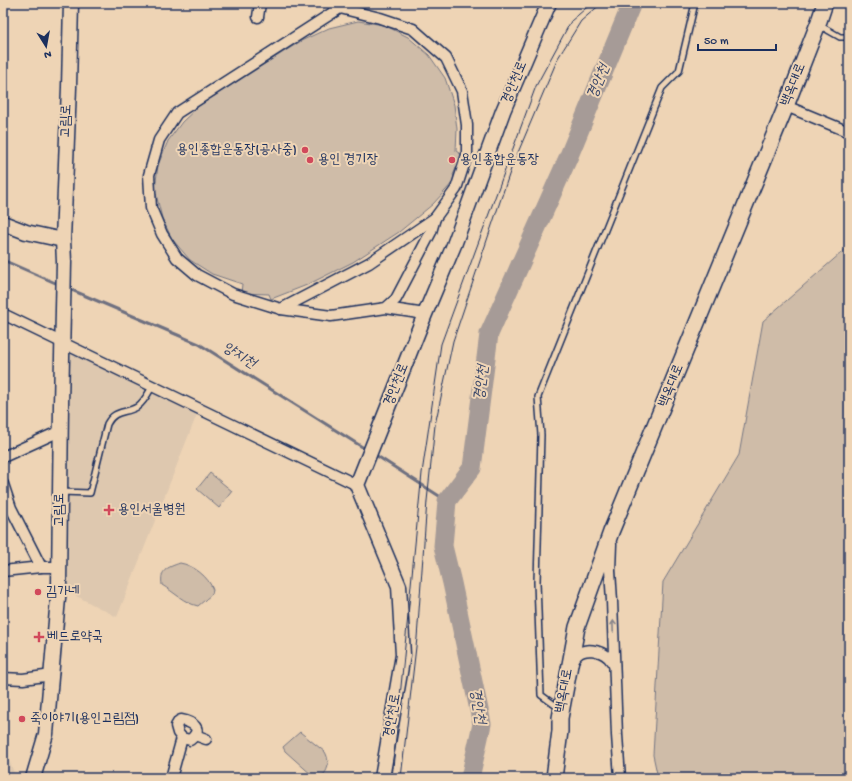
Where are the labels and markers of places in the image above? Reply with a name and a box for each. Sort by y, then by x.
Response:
place label: 용인종합운동장(공사중) [176,142,297,159]
marker: 용인종합운동장(공사중) [300,145,310,155]
place label: 용인 경기장 [318,152,378,169]
place label: 용인종합운동장 [460,152,540,169]
marker: 용인 경기장 [305,155,315,165]
marker: 용인종합운동장 [447,155,457,165]
place label: 용인서울병원 [118,502,186,519]
marker: 용인서울병원 [103,504,115,516]
place label: 김가네 [46,584,80,601]
marker: 김가네 [33,587,43,597]
place label: 베드로약국 [47,629,103,646]
marker: 베드로약국 [34,632,44,642]
place label: 죽이야기(용인고림점) [30,711,139,728]
marker: 죽이야기(용인고림점) [17,714,27,724]

